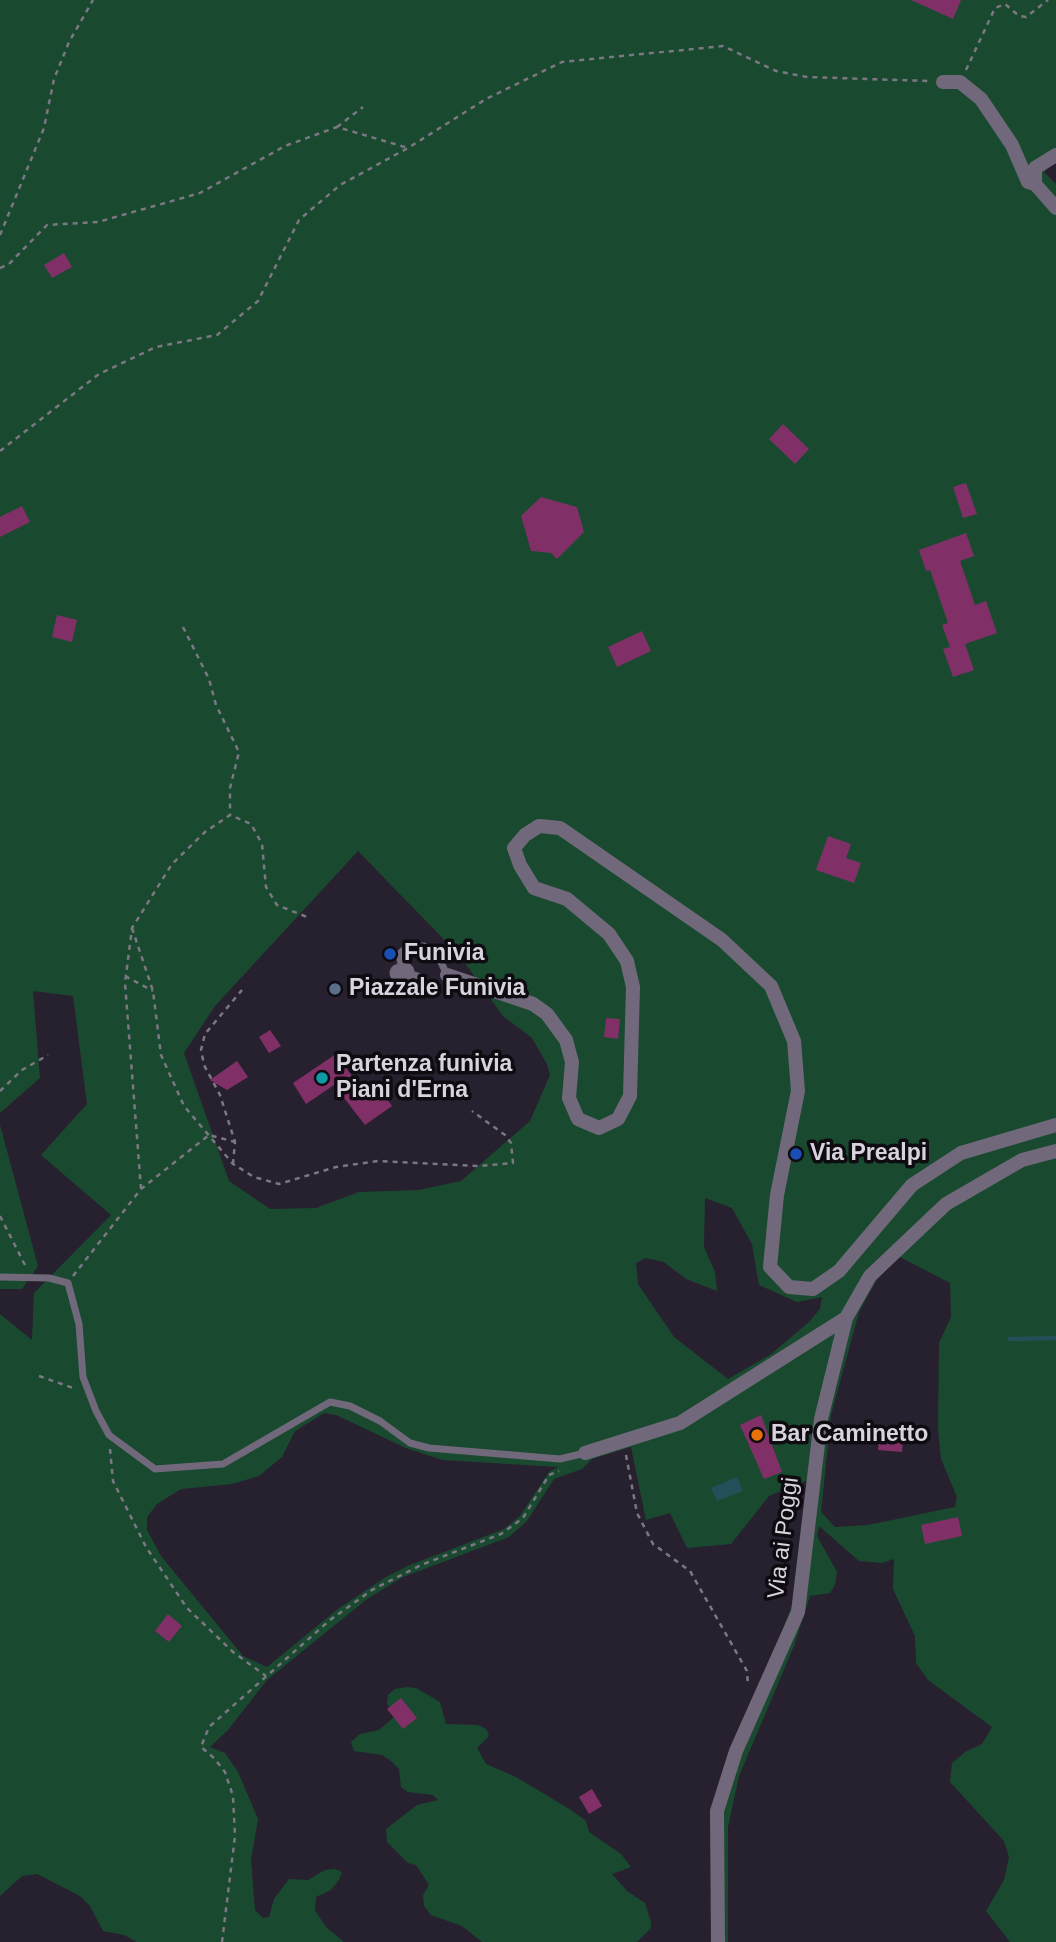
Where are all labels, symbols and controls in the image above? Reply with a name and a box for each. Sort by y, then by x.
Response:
place label: Funivia [404,940,485,968]
marker: Funivia [382,946,398,962]
place label: Piazzale Funivia [349,975,525,1003]
marker: Piazzale Funivia [327,981,343,997]
place label: Partenza funivia Piani d'Erna [336,1051,512,1105]
marker: Partenza funivia Piani d'Erna [314,1070,330,1086]
place label: Via Prealpi [810,1140,927,1168]
marker: Via Prealpi [788,1146,804,1162]
place label: Bar Caminetto [771,1421,928,1449]
marker: Bar Caminetto [749,1427,765,1443]
street label: Via ai Poggi [763,1476,805,1600]

